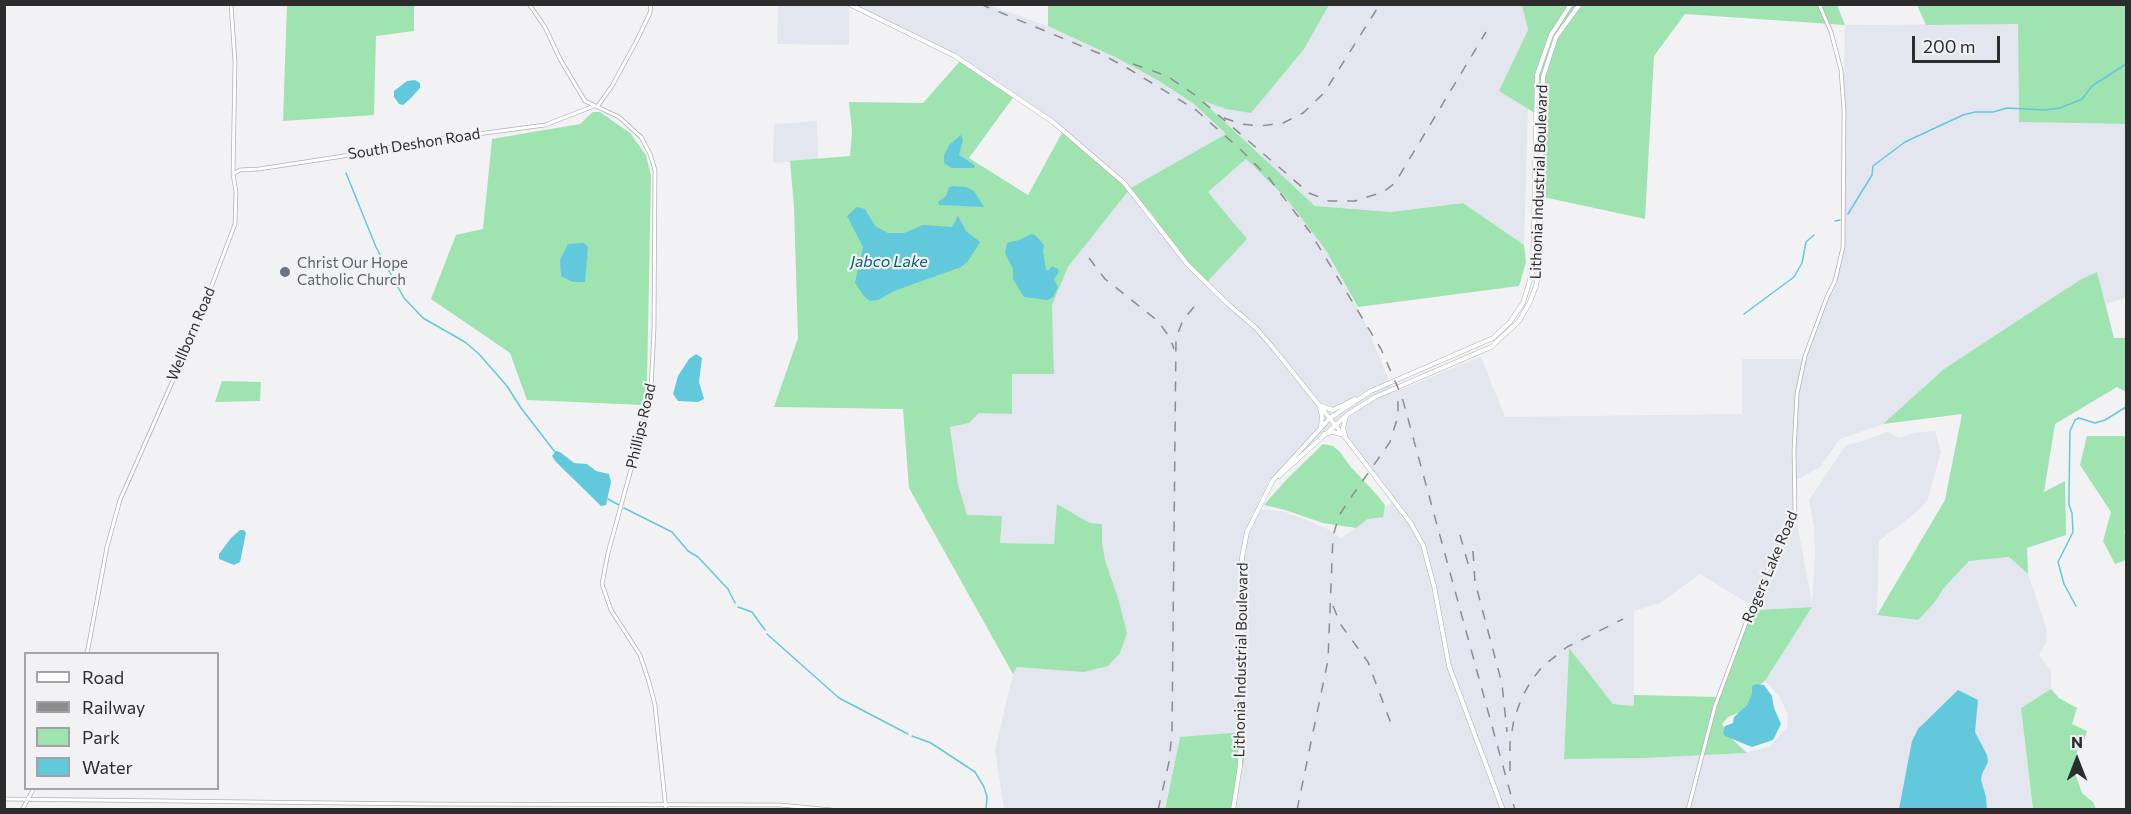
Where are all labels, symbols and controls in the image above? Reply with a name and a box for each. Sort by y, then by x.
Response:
scale bar [1915,24,2004,62]
text: 200 m [1923,35,1976,57]
street label: Lithonia Industrial Boulevard [1527,84,1551,280]
street label: South Deshon Road [347,125,481,163]
water label: Jabco Lake [850,252,928,272]
place label: Christ Our Hope Catholic Church [297,254,408,289]
marker: Christ Our Hope Catholic Church [278,265,292,279]
street label: Wellborn Road [163,284,219,384]
street label: Phillips Road [622,382,660,470]
street label: Rogers Lake Road [1738,508,1802,626]
street label: Lithonia Industrial Boulevard [1230,562,1252,758]
legend [24,652,219,790]
text: Road [82,666,124,688]
text: Railway [82,696,145,718]
text: Park [82,726,120,748]
north arrow [2047,730,2107,790]
text: N [2071,732,2083,751]
text: Water [82,756,133,778]

